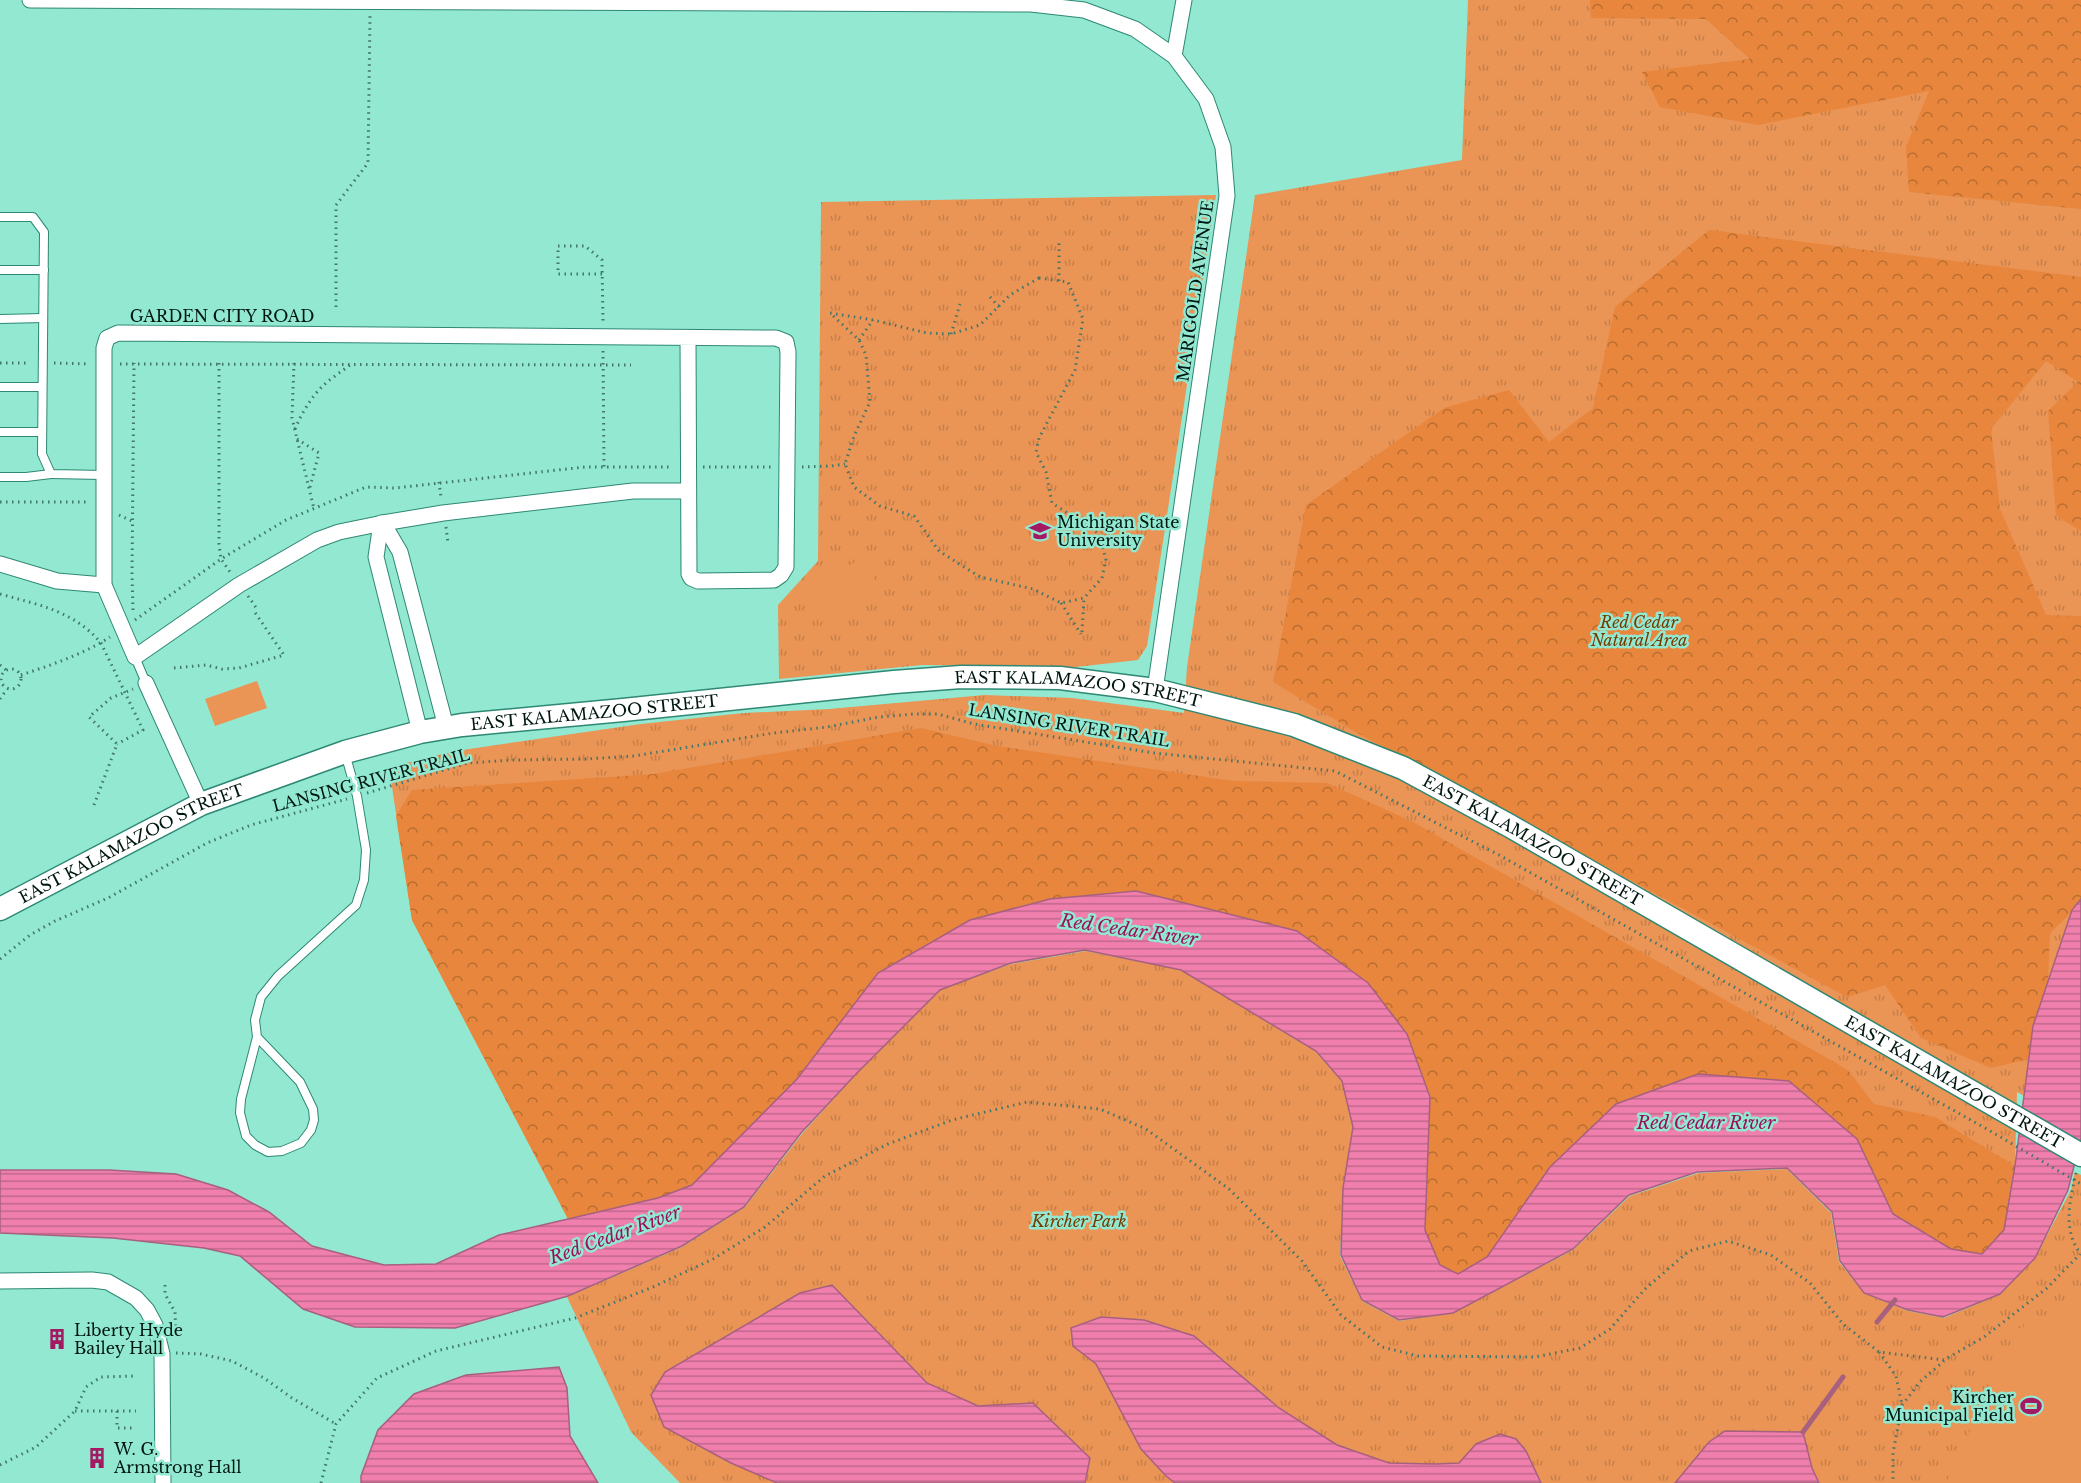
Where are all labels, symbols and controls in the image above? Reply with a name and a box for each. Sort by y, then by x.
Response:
street label: MARIGOLD AVENUE [1172,199,1218,383]
street label: GARDEN CITY ROAD [130,306,314,326]
place label: Michigan State University [1057,512,1179,550]
school or university icon: Michigan State University [1028,519,1052,543]
park label: Red Cedar Natural Area [1590,612,1687,650]
street label: EAST KALAMAZOO STREET [953,667,1203,711]
street label: EAST KALAMAZOO STREET [470,690,719,734]
street label: LANSING RIVER TRAIL [967,699,1171,751]
street label: LANSING RIVER TRAIL [270,744,472,816]
street label: EAST KALAMAZOO STREET [1419,771,1646,910]
street label: EAST KALAMAZOO STREET [15,779,247,907]
water label: Red Cedar River [1058,909,1200,951]
street label: EAST KALAMAZOO STREET [1841,1011,2067,1153]
water label: Red Cedar River [1636,1112,1776,1134]
water label: Red Cedar River [545,1201,685,1269]
park label: Kircher Park [1030,1211,1127,1231]
place label: Liberty Hyde Bailey Hall [74,1320,183,1358]
building icon: Liberty Hyde Bailey Hall [45,1327,69,1351]
place label: Kircher Municipal Field [1885,1387,2014,1425]
sports icon: Kircher Municipal Field [2019,1394,2043,1418]
place label: W. G. Armstrong Hall [113,1439,241,1477]
building icon: W. G. Armstrong Hall [85,1446,109,1470]

